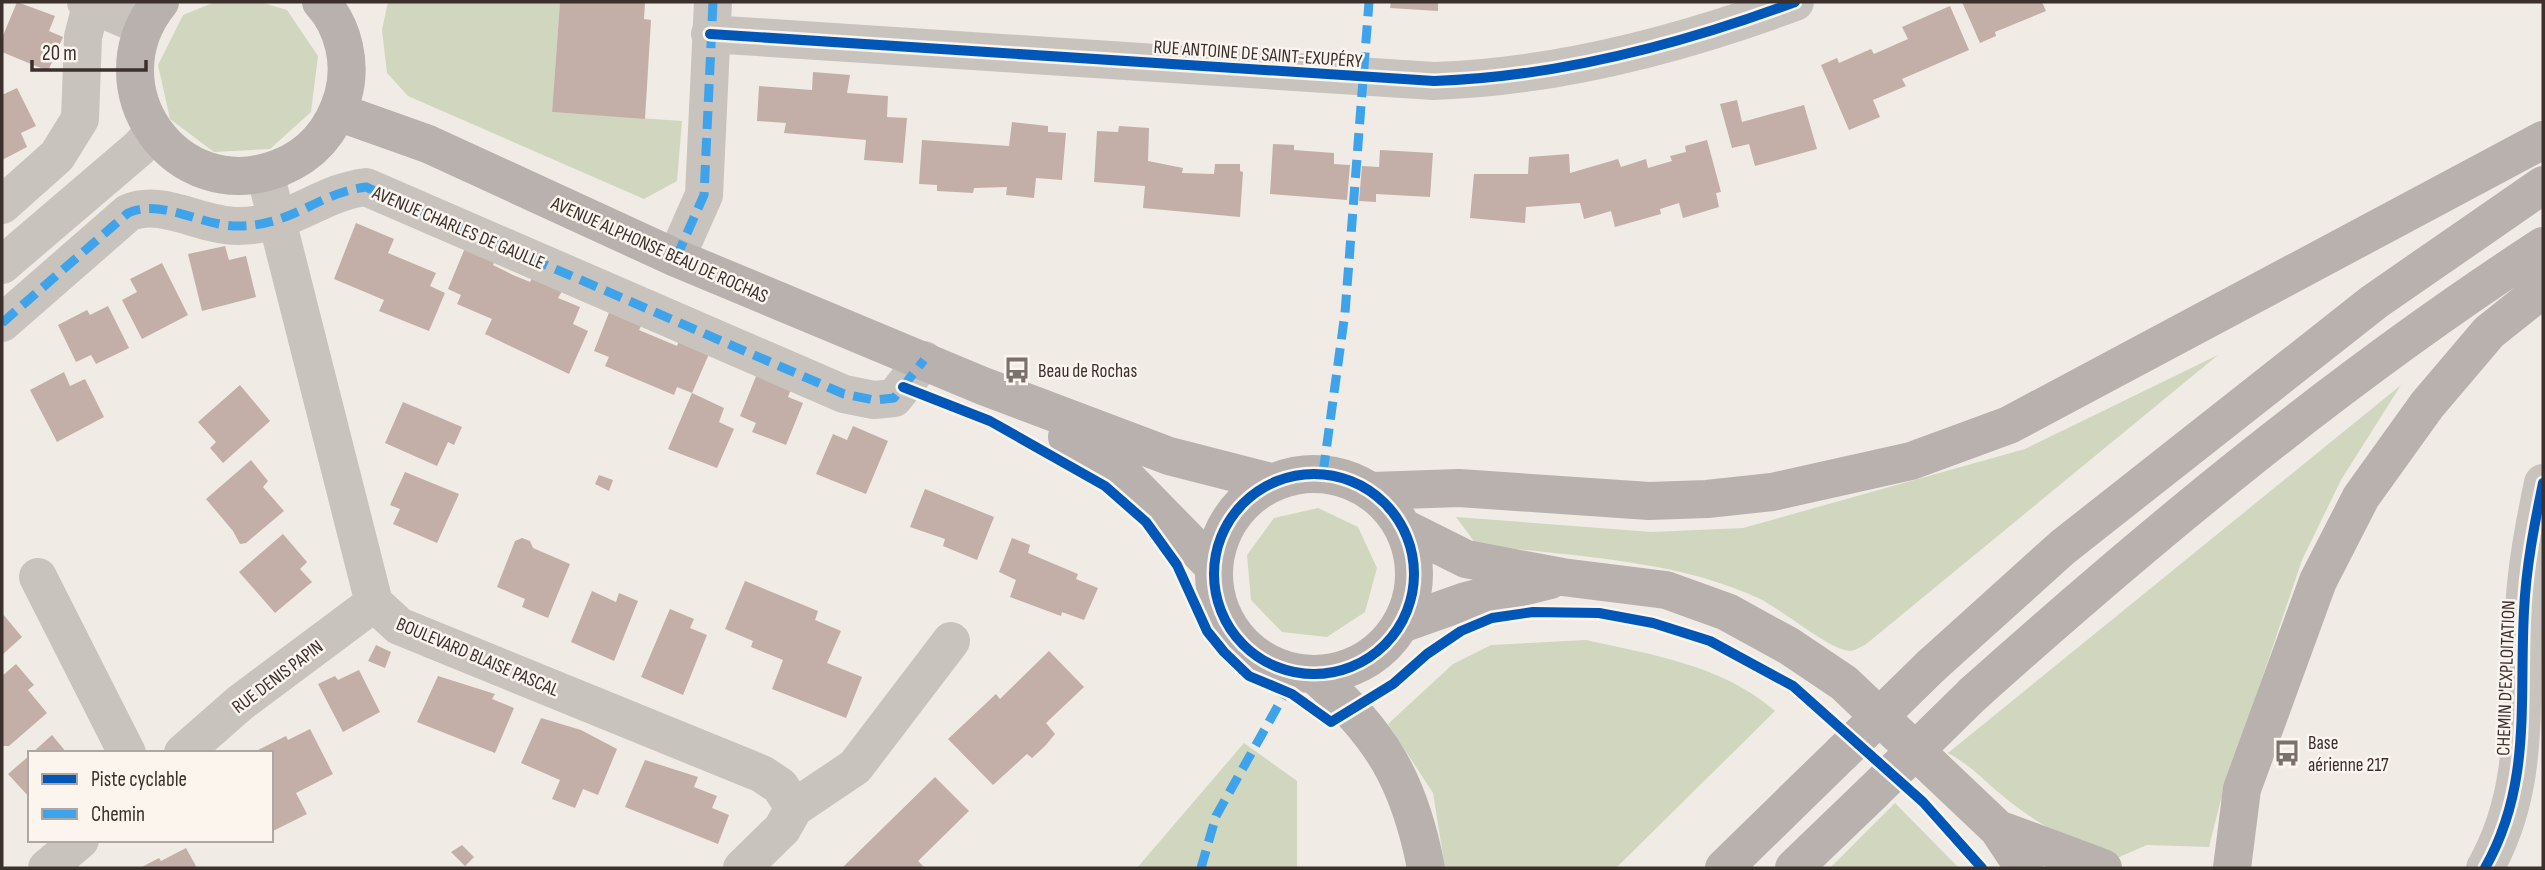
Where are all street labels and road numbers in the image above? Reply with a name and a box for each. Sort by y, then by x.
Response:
street label: RUE ANTOINE DE SAINT-EXUPÉRY [1153,36,1363,73]
street label: AVENUE CHARLES DE GAULLE [368,181,548,275]
street label: AVENUE ALPHONSE BEAU DE ROCHAS [547,192,771,309]
street label: CHEMIN D'EXPLOITATION [2492,600,2521,756]
street label: BOULEVARD BLAISE PASCAL [393,613,562,702]
street label: RUE DENIS PAPIN [228,636,328,719]

